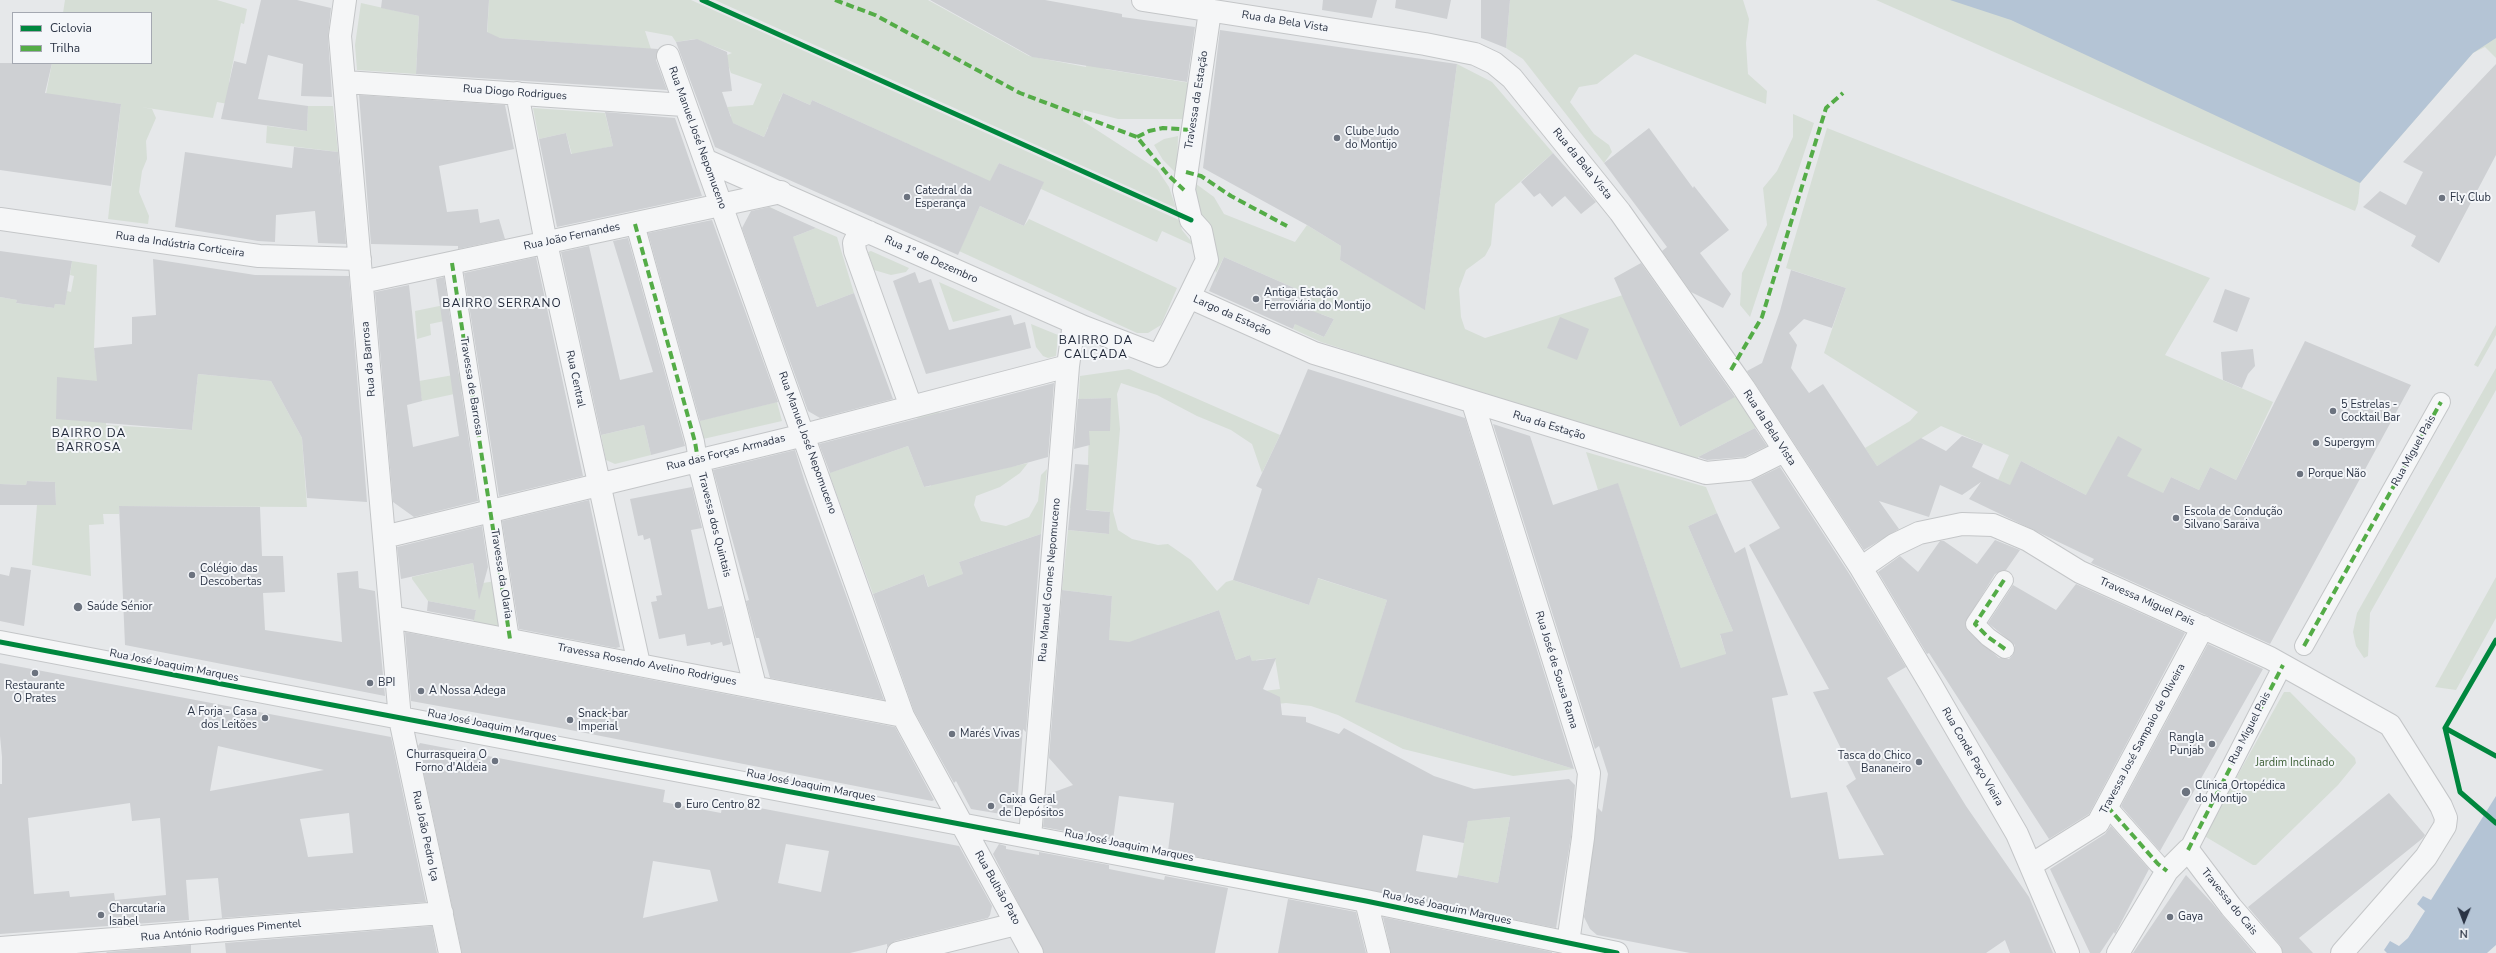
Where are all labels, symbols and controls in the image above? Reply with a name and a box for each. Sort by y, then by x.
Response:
street label: Rua da Bela Vista [1241,9,1329,35]
legend [12,12,152,64]
text: Ciclovia [50,20,92,36]
text: Trilha [50,40,80,56]
street label: Travessa da Estação [1183,50,1211,150]
street label: Rua Manuel José Nepomuceno [665,65,729,211]
street label: Rua Diogo Rodrigues [462,83,568,103]
place label: Clube Judo do Montijo [1345,125,1399,151]
street label: Rua da Bela Vista [1549,126,1615,202]
marker: Clube Judo do Montijo [1332,133,1342,143]
place label: Catedral da Esperança [915,184,972,210]
place label: Fly Club [2450,191,2491,205]
marker: Catedral da Esperança [902,192,912,202]
marker: Fly Club [2437,193,2447,203]
street label: Rua João Fernandes [523,220,621,254]
street label: Rua da Indústria Corticeira [115,229,245,261]
street label: Rua 1º de Dezembro [882,233,980,287]
place label: Antiga Estação Ferroviária do Montijo [1264,286,1371,312]
street label: Largo da Estação [1191,293,1273,339]
marker: Antiga Estação Ferroviária do Montijo [1251,294,1261,304]
district label: BAIRRO SERRANO [442,297,562,311]
street label: Rua da Barrosa [359,321,379,397]
district label: BAIRRO DA CALÇADA [1059,334,1133,362]
street label: Travessa de Barrosa [457,336,485,436]
street label: Rua Central [563,349,587,409]
street label: Rua Manuel José Nepomuceno [775,370,839,516]
street label: Rua da Bela Vista [1740,388,1798,468]
place label: 5 Estrelas - Cocktail Bar [2341,398,2400,424]
marker: 5 Estrelas - Cocktail Bar [2328,406,2338,416]
street label: Rua da Estação [1511,409,1587,443]
street label: Rua Miguel Pais [2389,413,2439,489]
district label: BAIRRO DA BARROSA [52,427,126,455]
street label: Rua das Forças Armadas [665,432,787,474]
place label: Supergym [2324,436,2375,450]
marker: Supergym [2311,438,2321,448]
place label: Porque Não [2308,467,2366,481]
marker: Porque Não [2295,469,2305,479]
street label: Travessa dos Quintais [695,471,733,579]
street label: Rua Manuel Gomes Nepomuceno [1036,497,1064,663]
place label: Escola de Condução Silvano Saraiva [2184,505,2283,531]
marker: Escola de Condução Silvano Saraiva [2171,513,2181,523]
street label: Travessa da Olaria [487,528,515,620]
place label: Colégio das Descobertas [200,562,262,588]
marker: Colégio das Descobertas [187,570,197,580]
street label: Travessa Miguel Pais [2097,575,2197,629]
place label: Saúde Sénior [87,600,152,614]
marker: Saúde Sénior [72,601,84,613]
street label: Rua José de Sousa Rama [1532,610,1580,730]
street label: Travessa Rosendo Avelino Rodrigues [556,641,738,689]
street label: Rua José Joaquim Marques [108,647,240,685]
street label: Travessa José Sampaio de Oliveira [2098,661,2188,817]
marker: Restaurante O Prates [30,668,40,678]
place label: BPI [378,676,395,690]
marker: BPI [365,678,375,688]
place label: Restaurante O Prates [5,679,65,705]
place label: A Nossa Adega [429,684,506,698]
marker: A Nossa Adega [416,686,426,696]
street label: Rua Miguel Pais [2226,690,2274,766]
place label: A Forja - Casa dos Leitões [187,705,257,731]
street label: Rua Conde Paço Vieira [1938,705,2006,809]
street label: Rua José Joaquim Marques [426,707,558,745]
place label: Snack-bar Imperial [578,707,628,733]
marker: A Forja - Casa dos Leitões [260,713,270,723]
marker: Snack-bar Imperial [565,715,575,725]
place label: Marés Vivas [960,727,1020,741]
marker: Marés Vivas [947,729,957,739]
place label: Rangla Punjab [2169,731,2204,757]
marker: Rangla Punjab [2207,739,2217,749]
place label: Churrasqueira O Forno d'Aldeia [406,748,487,774]
place label: Tasca do Chico Bananeiro [1838,749,1911,775]
marker: Churrasqueira O Forno d'Aldeia [490,756,500,766]
park label: Jardim Inclinado [2255,756,2335,770]
marker: Tasca do Chico Bananeiro [1914,757,1924,767]
street label: Rua José Joaquim Marques [745,767,877,805]
place label: Clínica Ortopédica do Montijo [2195,779,2285,805]
marker: Clínica Ortopédica do Montijo [2180,786,2192,798]
street label: Rua João Pedro Iça [409,790,441,882]
place label: Caixa Geral de Depósitos [999,793,1064,819]
place label: Euro Centro 82 [686,798,760,812]
marker: Euro Centro 82 [673,800,683,810]
marker: Caixa Geral de Depósitos [986,801,996,811]
street label: Rua José Joaquim Marques [1063,827,1195,865]
street label: Rua Bulhão Pato [971,849,1023,927]
street label: Travessa do Cais [2198,866,2260,938]
street label: Rua José Joaquim Marques [1381,888,1513,928]
north arrow [2444,901,2484,941]
place label: Charcutaria Isabel [109,902,166,928]
marker: Charcutaria Isabel [96,910,106,920]
place label: Gaya [2178,910,2203,924]
marker: Gaya [2165,912,2175,922]
street label: Rua António Rodrigues Pimentel [140,917,302,945]
text: N [2460,926,2468,941]

